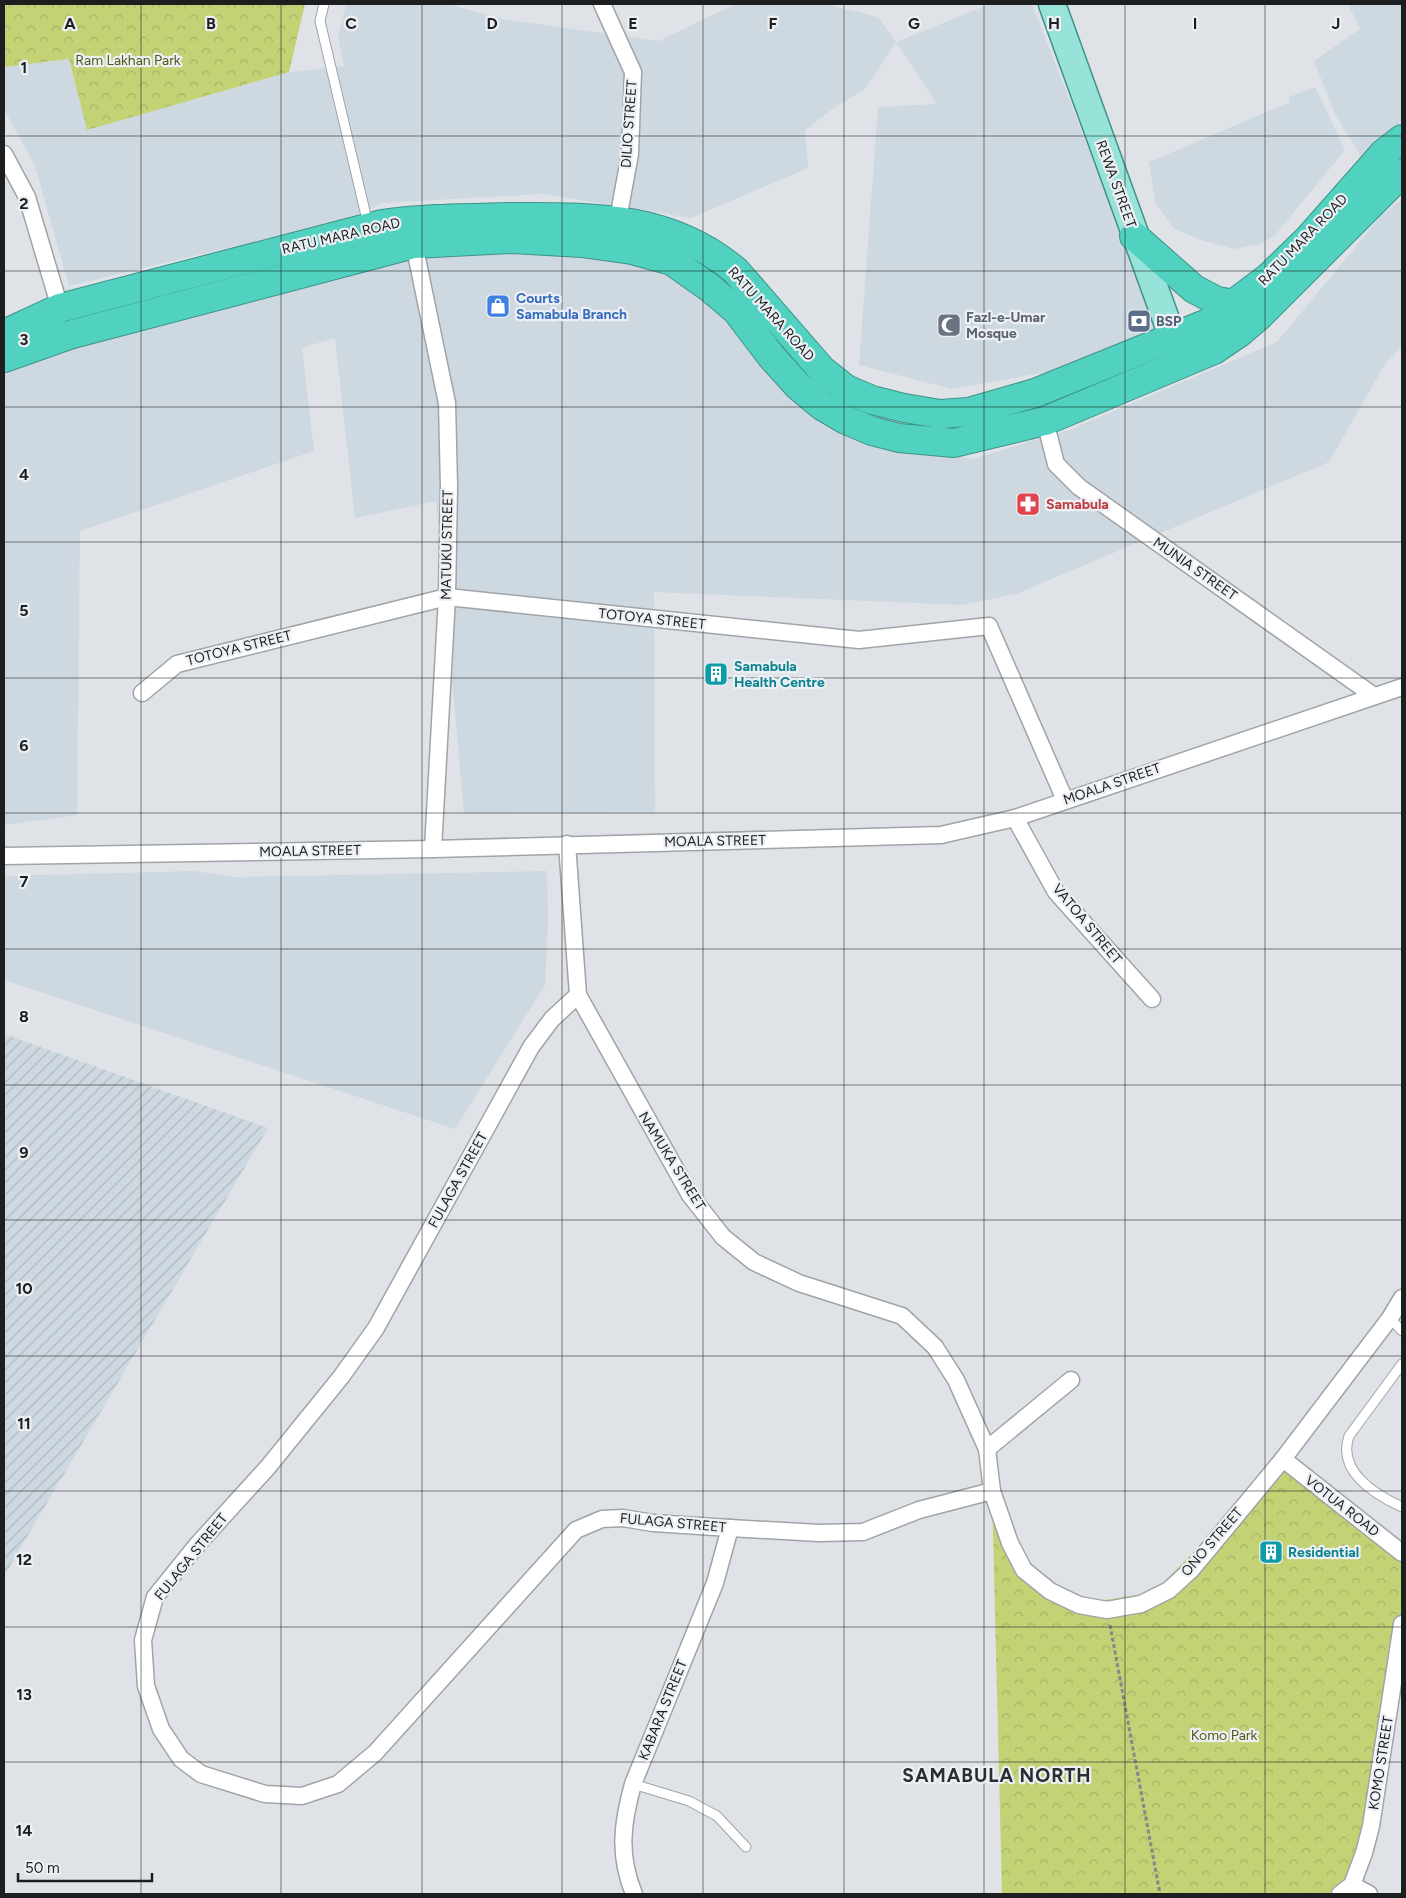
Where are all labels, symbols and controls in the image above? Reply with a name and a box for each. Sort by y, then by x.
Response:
text: A [64,14,76,33]
text: B [206,14,216,33]
text: C [345,14,357,33]
text: D [486,14,498,33]
text: E [628,14,638,33]
text: F [769,14,778,33]
text: G [908,14,920,33]
text: H [1048,14,1060,33]
text: I [1193,14,1197,33]
text: J [1332,14,1340,33]
park label: Ram Lakhan Park [75,52,181,69]
text: 1 [21,58,27,77]
street label: DILIO STREET [617,79,641,169]
street label: REWA STREET [1092,138,1140,231]
street label: RATU MARA ROAD [1255,191,1351,289]
text: 2 [19,194,29,213]
street label: RATU MARA ROAD [280,214,402,258]
street label: RATU MARA ROAD [724,263,818,365]
place label: Courts Samabula Branch [516,290,627,323]
shop icon: Courts Samabula Branch [485,293,511,319]
bank icon: BSP [1126,308,1152,334]
place label: Fazl-e-Umar Mosque [966,309,1046,342]
mosque icon: Fazl-e-Umar Mosque [936,312,962,338]
place label: BSP [1156,313,1182,330]
text: 3 [20,330,29,349]
text: 4 [19,465,29,484]
street label: MATUKU STREET [438,490,456,600]
pharmacy icon: Samabula [1015,491,1041,517]
place label: Samabula [1046,496,1109,513]
street label: MUNIA STREET [1150,534,1241,604]
text: 5 [19,601,29,620]
street label: TOTOYA STREET [598,605,707,633]
street label: TOTOYA STREET [185,627,294,669]
place label: Samabula Health Centre [734,658,825,691]
building icon: Samabula Health Centre [703,661,729,687]
text: 6 [19,736,29,755]
street label: MOALA STREET [1061,759,1163,809]
street label: MOALA STREET [664,832,766,850]
street label: MOALA STREET [259,842,361,860]
text: 7 [20,872,29,891]
street label: VATOA STREET [1049,880,1126,968]
text: 8 [19,1007,29,1026]
street label: NAMUKA STREET [635,1109,709,1214]
street label: FULAGA STREET [425,1129,491,1231]
text: 9 [19,1143,29,1162]
text: 10 [15,1279,33,1298]
text: 11 [17,1414,31,1433]
street label: VOTUA ROAD [1301,1472,1383,1540]
street label: ONO STREET [1178,1504,1247,1580]
street label: FULAGA STREET [151,1510,231,1604]
street label: FULAGA STREET [619,1510,727,1536]
building icon: Residential [1258,1539,1284,1565]
place label: Residential [1288,1544,1359,1561]
text: 12 [16,1550,32,1569]
street label: KABARA STREET [635,1657,691,1763]
text: 13 [16,1685,32,1704]
street label: KOMO STREET [1365,1715,1397,1811]
park label: Komo Park [1191,1727,1258,1744]
district label: SAMABULA NORTH [902,1764,1092,1787]
text: 14 [16,1821,32,1840]
scale bar [18,1850,151,1882]
text: 50 m [25,1859,60,1877]

